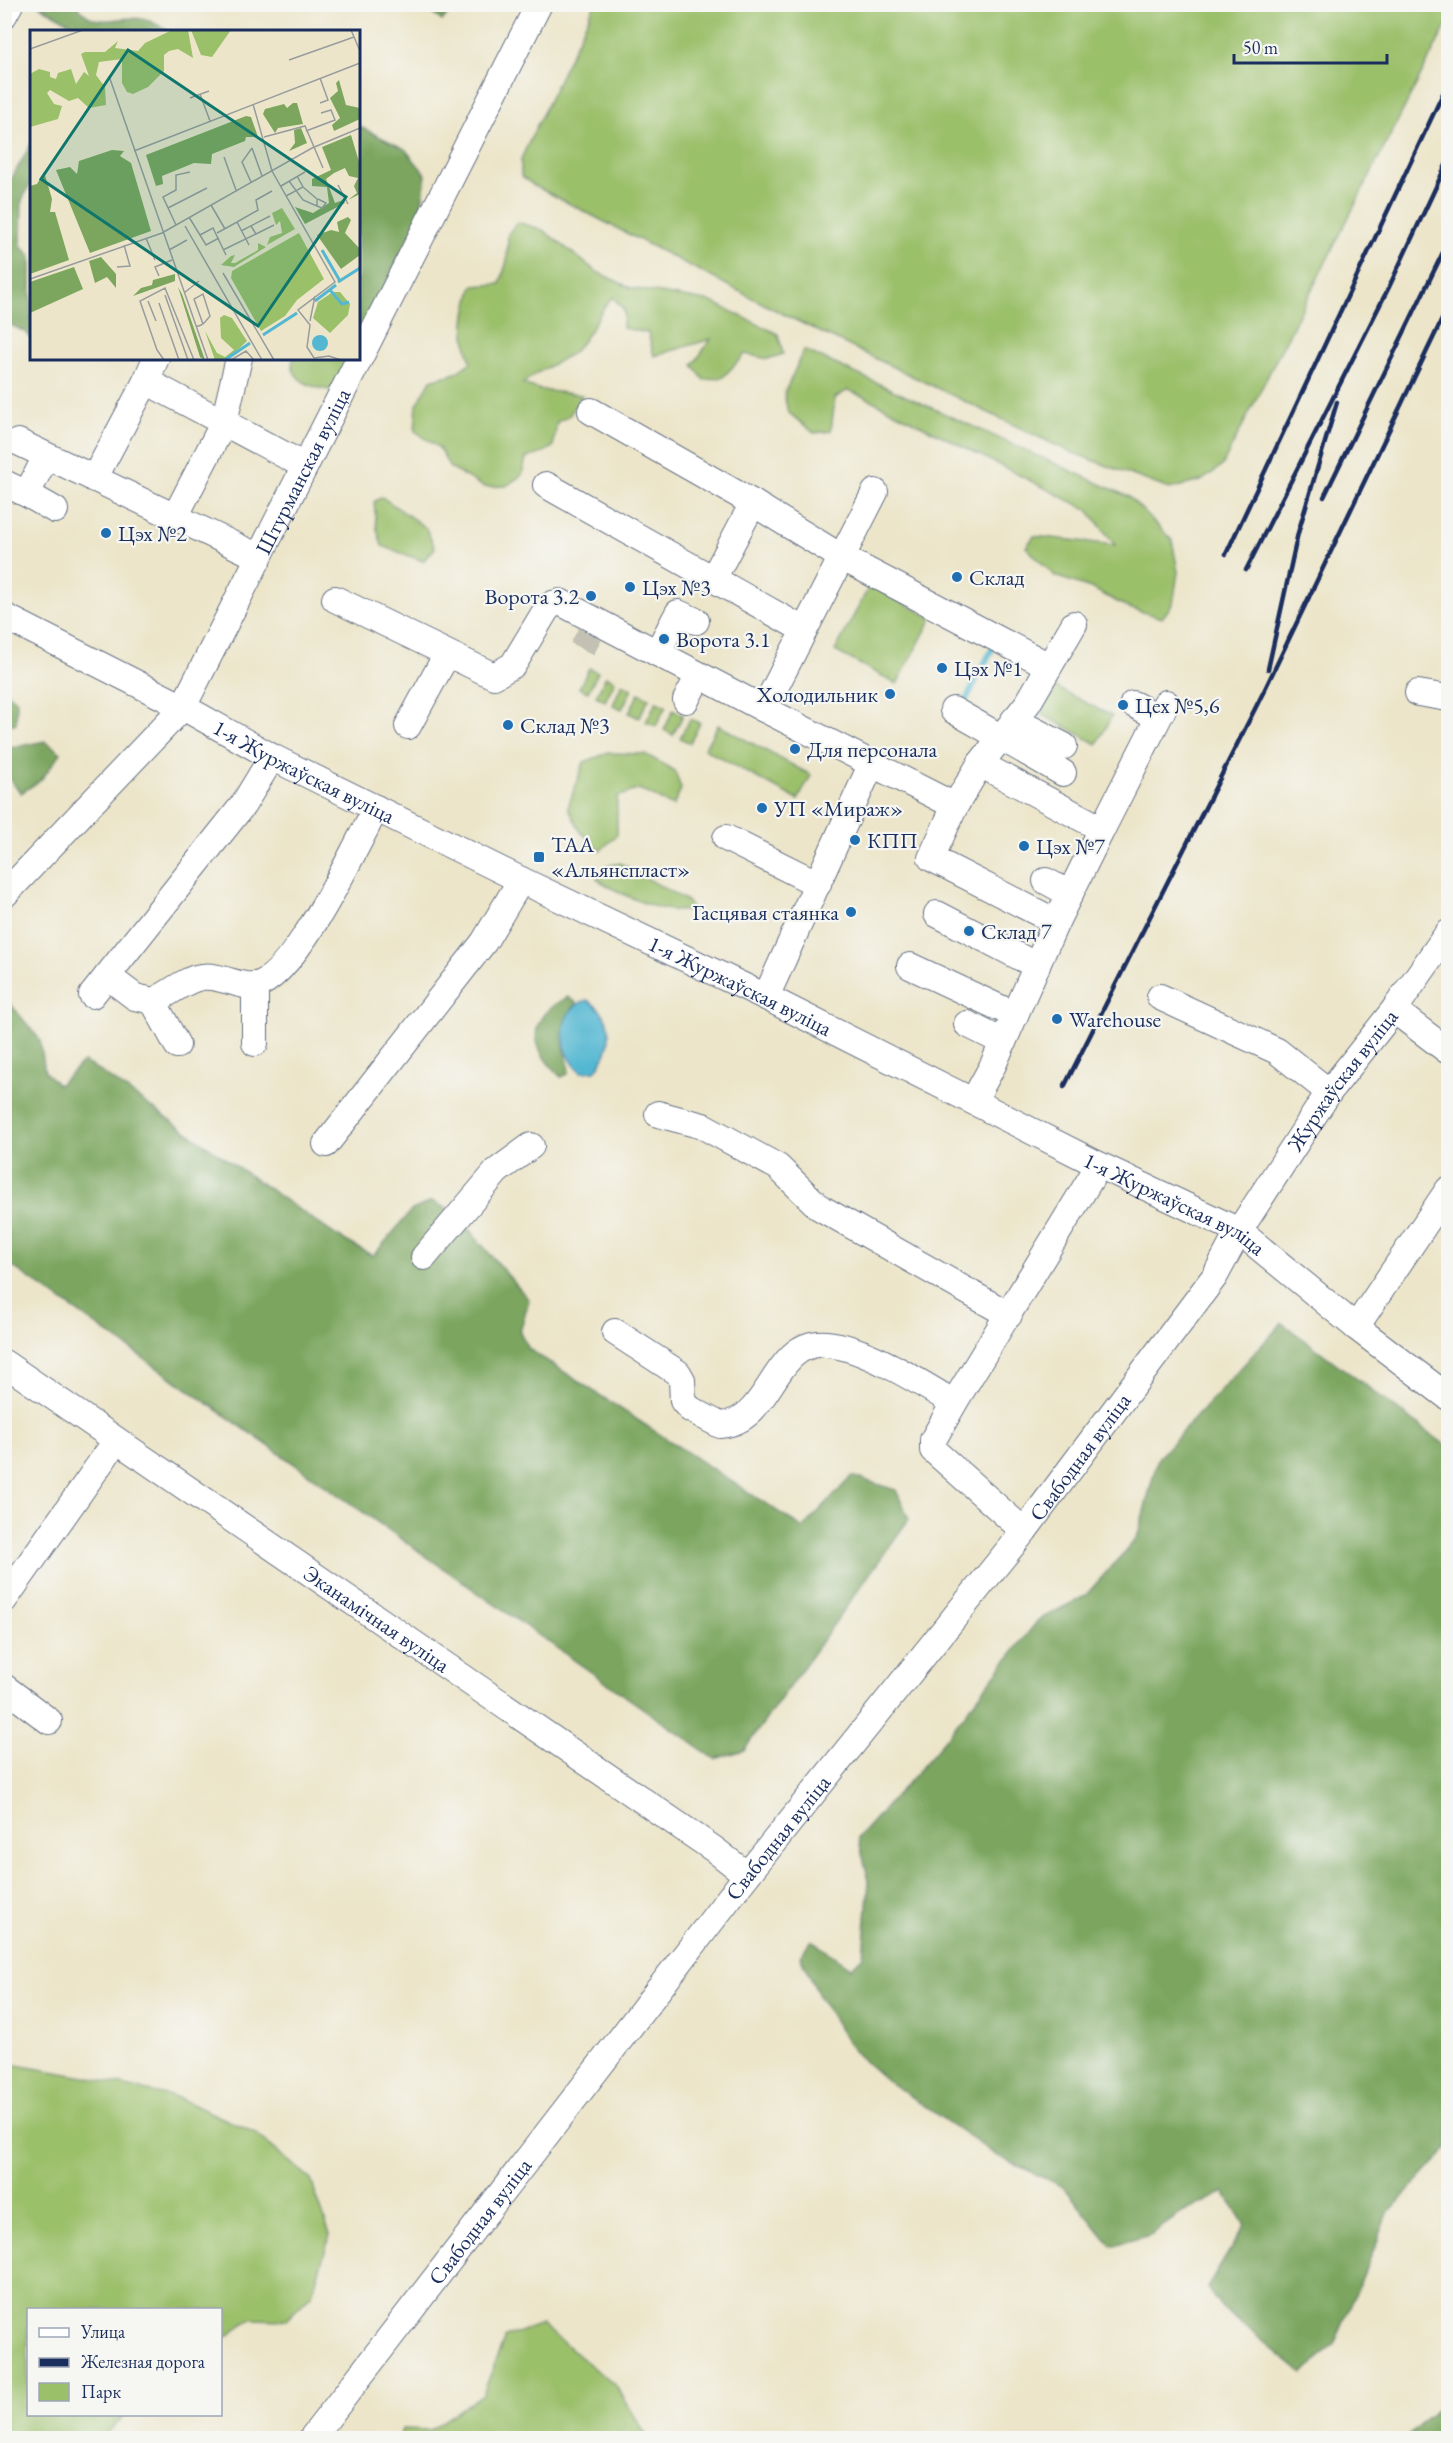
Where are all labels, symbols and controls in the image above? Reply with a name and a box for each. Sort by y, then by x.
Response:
scale bar [1234,27,1387,65]
inset map [30,30,360,360]
text: 50 m [1243,36,1278,59]
street label: Штурманская вуліца [248,383,357,559]
place label: Цэх №2 [118,519,187,548]
marker: Цэх №2 [99,526,113,540]
place label: Склад [969,563,1025,592]
marker: Склад [950,570,964,584]
place label: Цэх №3 [642,573,711,602]
marker: Цэх №3 [623,580,637,594]
place label: Ворота 3.2 [485,582,579,611]
marker: Ворота 3.2 [584,589,598,603]
place label: Ворота 3.1 [676,625,771,654]
marker: Ворота 3.1 [657,632,671,646]
place label: Цэх №1 [954,654,1023,683]
marker: Цэх №1 [935,661,949,675]
place label: Холодильник [756,680,878,709]
marker: Холодильник [883,687,897,701]
place label: Цех №5,6 [1135,691,1220,720]
marker: Цех №5,6 [1116,698,1130,712]
place label: Склад №3 [520,711,610,740]
street label: 1-я Журжаўская вуліца [208,712,400,830]
marker: Склад №3 [501,718,515,732]
place label: Для персонала [807,735,938,764]
marker: Для персонала [788,742,802,756]
place label: УП «Мираж» [773,794,903,823]
marker: УП «Мираж» [755,801,769,815]
place label: КПП [867,826,918,855]
place label: ТАА «Альянспласт» [551,830,690,884]
place label: Цэх №7 [1036,832,1105,861]
marker: КПП [848,833,862,847]
marker: Цэх №7 [1017,839,1031,853]
marker: ТАА «Альянспласт» [532,850,546,864]
place label: Гасцявая стаянка [692,898,839,927]
marker: Гасцявая стаянка [844,905,858,919]
place label: Склад 7 [981,917,1052,946]
marker: Склад 7 [962,924,976,938]
street label: 1-я Журжаўская вуліца [644,929,837,1043]
street label: Журжаўская вуліца [1280,1002,1404,1157]
place label: Warehouse [1069,1005,1162,1034]
marker: Warehouse [1050,1012,1064,1026]
street label: 1-я Журжаўская вуліца [1079,1145,1272,1262]
street label: Свабодная вуліца [1022,1387,1137,1527]
street label: Эканамічная вуліца [298,1558,456,1679]
street label: Свабодная вуліца [718,1768,837,1906]
street label: Свабодная вуліца [421,2152,538,2291]
legend [27,2308,222,2416]
text: Улица [80,2320,126,2343]
text: Железная дорога [80,2350,206,2373]
text: Парк [81,2380,121,2403]

